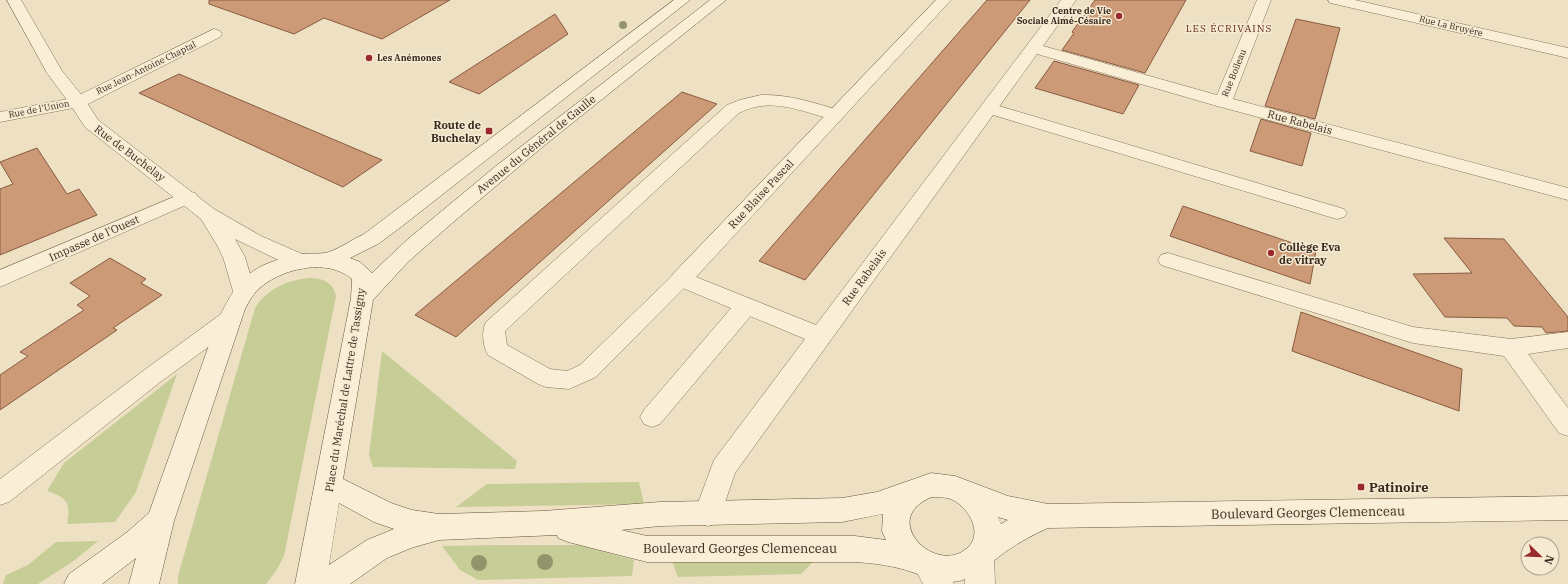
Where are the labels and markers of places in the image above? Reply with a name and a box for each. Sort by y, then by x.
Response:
place label: Centre de Vie Sociale Aimé-Césaire [1017,5,1111,26]
marker: Centre de Vie Sociale Aimé-Césaire [1114,11,1124,21]
place label: Les Anémones [377,52,442,63]
marker: Les Anémones [364,53,374,63]
place label: Route de Buchelay [431,118,482,145]
marker: Route de Buchelay [484,126,494,136]
place label: Collège Eva de vitray [1279,240,1340,267]
marker: Collège Eva de vitray [1266,248,1276,258]
place label: Patinoire [1369,479,1429,496]
marker: Patinoire [1356,482,1366,492]

